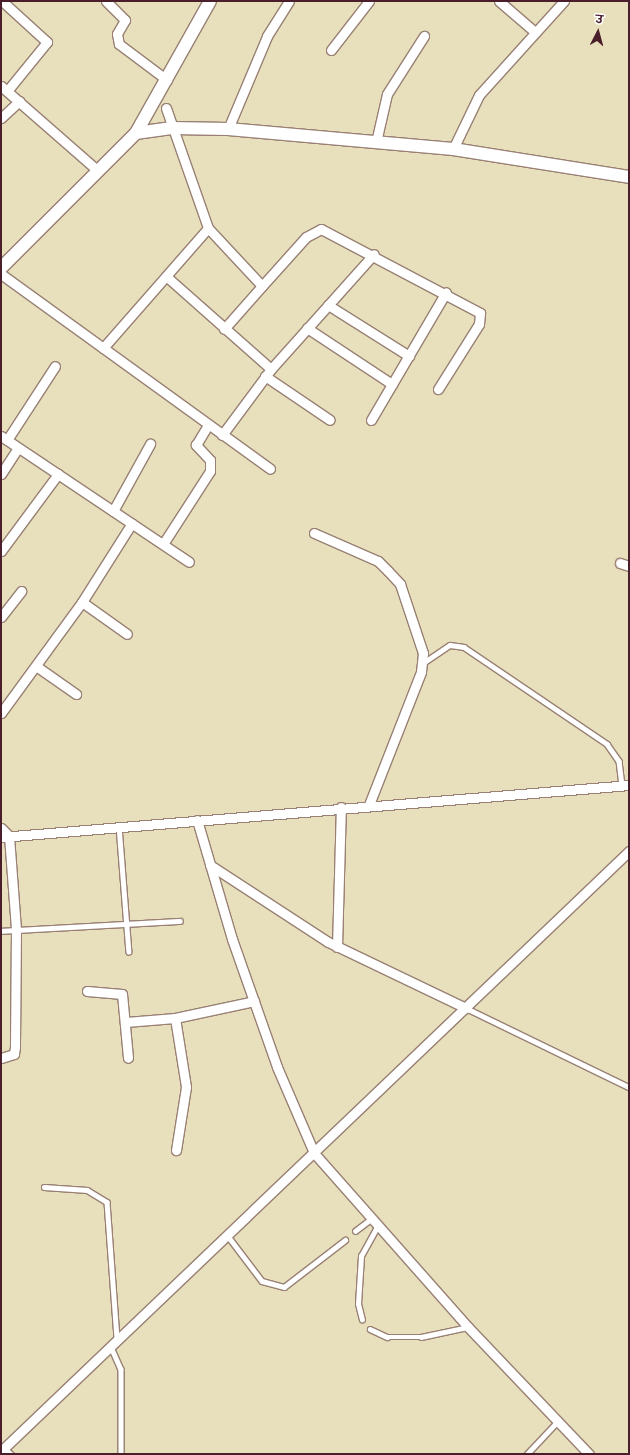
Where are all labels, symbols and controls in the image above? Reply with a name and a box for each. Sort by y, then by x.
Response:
north arrow [578,12,618,52]
text: उ [595,12,604,27]

